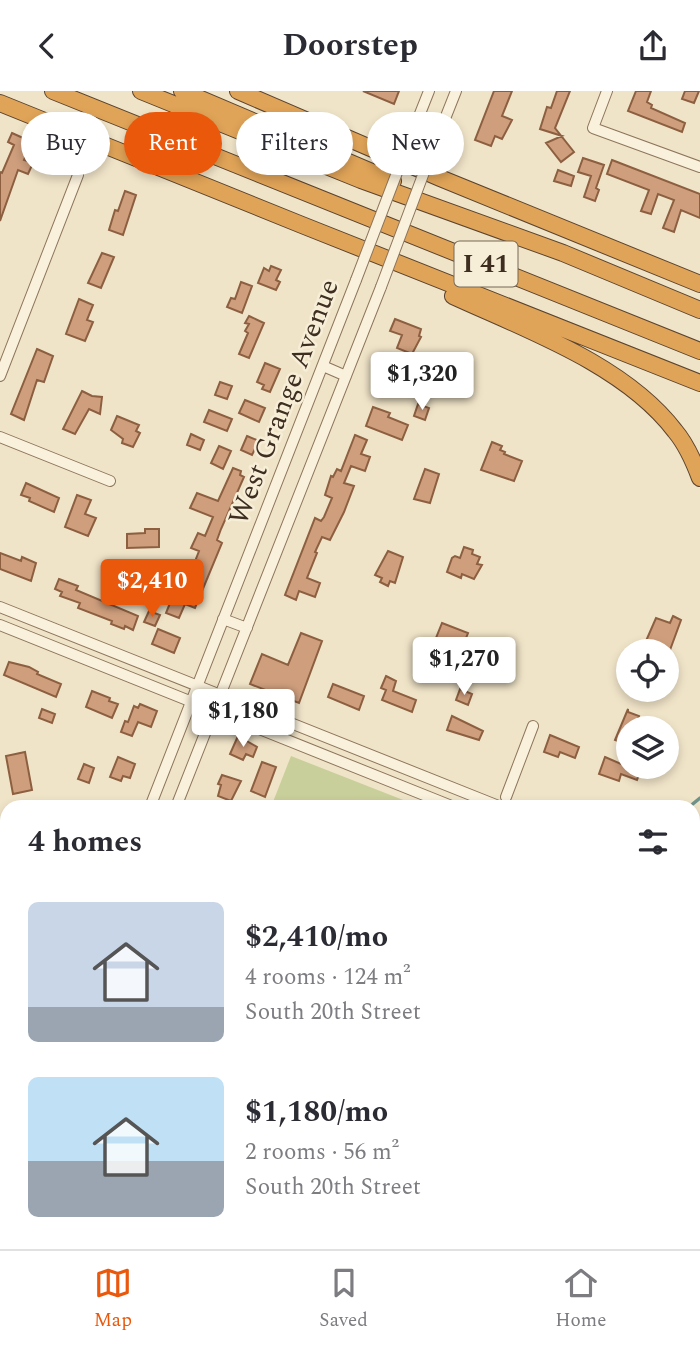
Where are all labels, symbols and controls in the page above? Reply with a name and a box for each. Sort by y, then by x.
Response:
text: Doorstep [282,21,418,70]
icon: back [28,27,66,65]
icon: share [634,27,672,65]
chip: Buy [21,112,110,175]
chip: Rent [124,112,222,175]
chip: Filters [236,112,353,175]
chip: New [367,112,464,175]
road number: I 41 [454,241,518,287]
street label: West Grange Avenue [217,273,351,531]
pin: $1,320 [365,353,479,412]
text: $1,320 [387,357,457,392]
pin: $2,410 [95,559,209,619]
text: $2,410 [117,564,187,599]
pin: $1,270 [407,637,521,697]
map controls [616,639,679,779]
button: locate [616,639,679,702]
text: $1,270 [429,642,499,677]
pin: $1,180 [186,689,300,749]
text: $1,180 [208,694,278,729]
button: layers [616,716,679,779]
text: 4 homes [28,819,142,865]
icon: filters [634,823,672,861]
text: $2,410/mo [245,914,388,960]
icon: home [84,930,168,1014]
text: 4 rooms · 124 m² [245,960,411,995]
text: South 20th Street [245,995,421,1030]
text: $1,180/mo [245,1089,388,1135]
icon: home [84,1105,168,1189]
text: 2 rooms · 56 m² [245,1135,399,1170]
text: South 20th Street [245,1170,421,1205]
tab: Map [94,1264,132,1335]
tab: Saved [319,1264,368,1335]
tab: Home [555,1264,606,1335]

